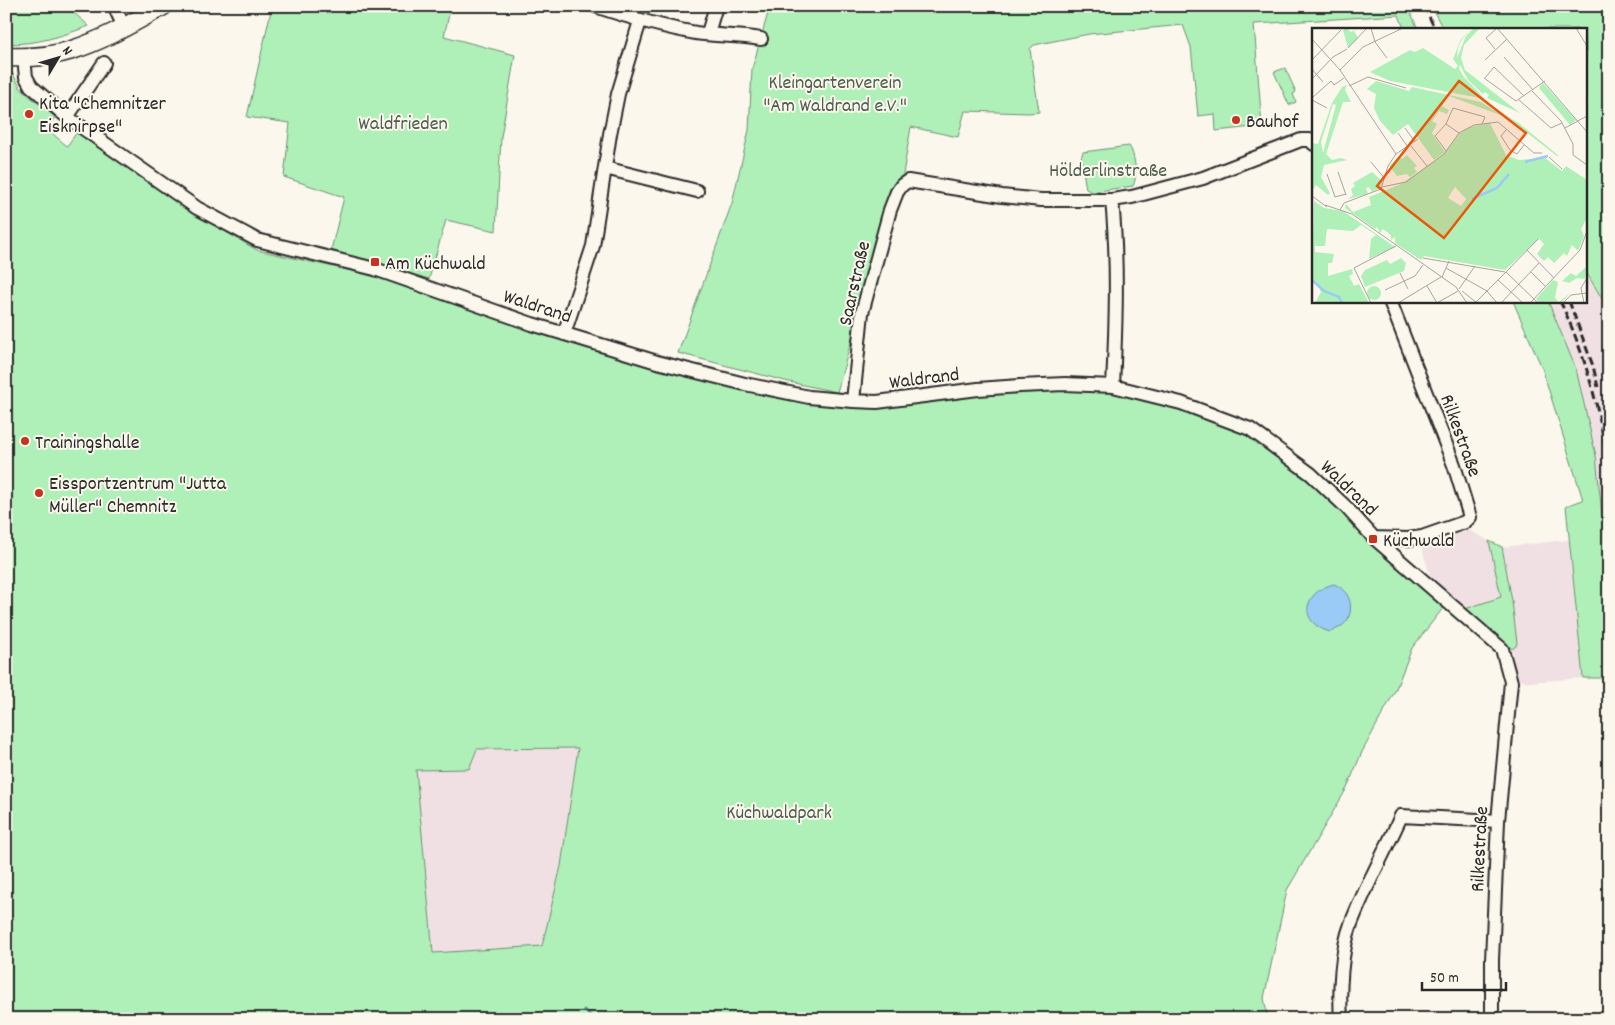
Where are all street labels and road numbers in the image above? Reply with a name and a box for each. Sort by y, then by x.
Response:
street label: Saarstraße [833,238,879,329]
street label: Waldrand [499,284,575,332]
street label: Waldrand [888,362,961,398]
street label: Rilkestraße [1431,391,1487,481]
street label: Waldrand [1313,455,1383,524]
street label: Rilkestraße [1465,805,1497,893]

